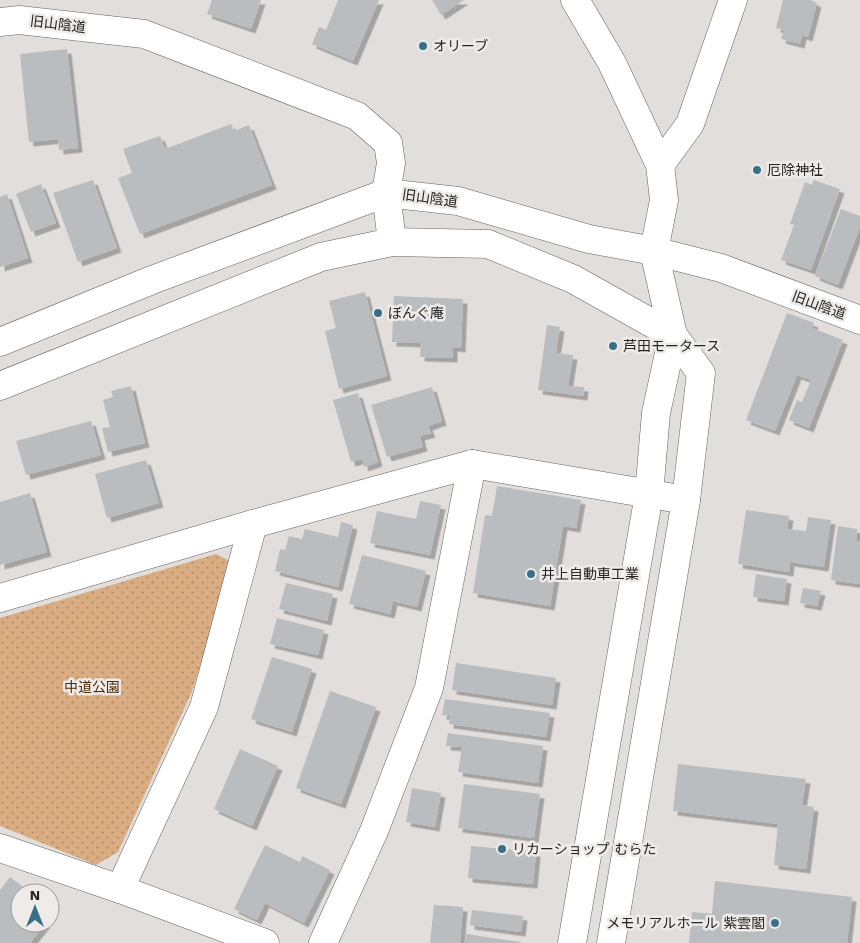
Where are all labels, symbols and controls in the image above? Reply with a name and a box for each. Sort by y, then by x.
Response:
street label: 旧山陰道 [29,13,87,35]
place label: オリーブ [433,38,488,54]
marker: オリーブ [417,40,429,52]
place label: 厄除神社 [767,162,823,178]
marker: 厄除神社 [751,164,763,176]
street label: 旧山陰道 [401,186,459,210]
street label: 旧山陰道 [790,288,848,322]
place label: ぼんぐ庵 [388,305,444,321]
marker: ぼんぐ庵 [372,307,384,319]
place label: 芦田モータース [623,338,720,354]
marker: 芦田モータース [607,340,619,352]
place label: 井上自動車工業 [541,566,639,582]
marker: 井上自動車工業 [525,568,537,580]
park label: 中道公園 [64,679,120,695]
place label: リカーショップ むらた [512,841,657,857]
marker: リカーショップ むらた [496,843,508,855]
north arrow [10,883,60,933]
text: N [30,887,40,903]
place label: メモリアルホール 紫雲閣 [606,915,765,931]
marker: メモリアルホール 紫雲閣 [769,917,781,929]

